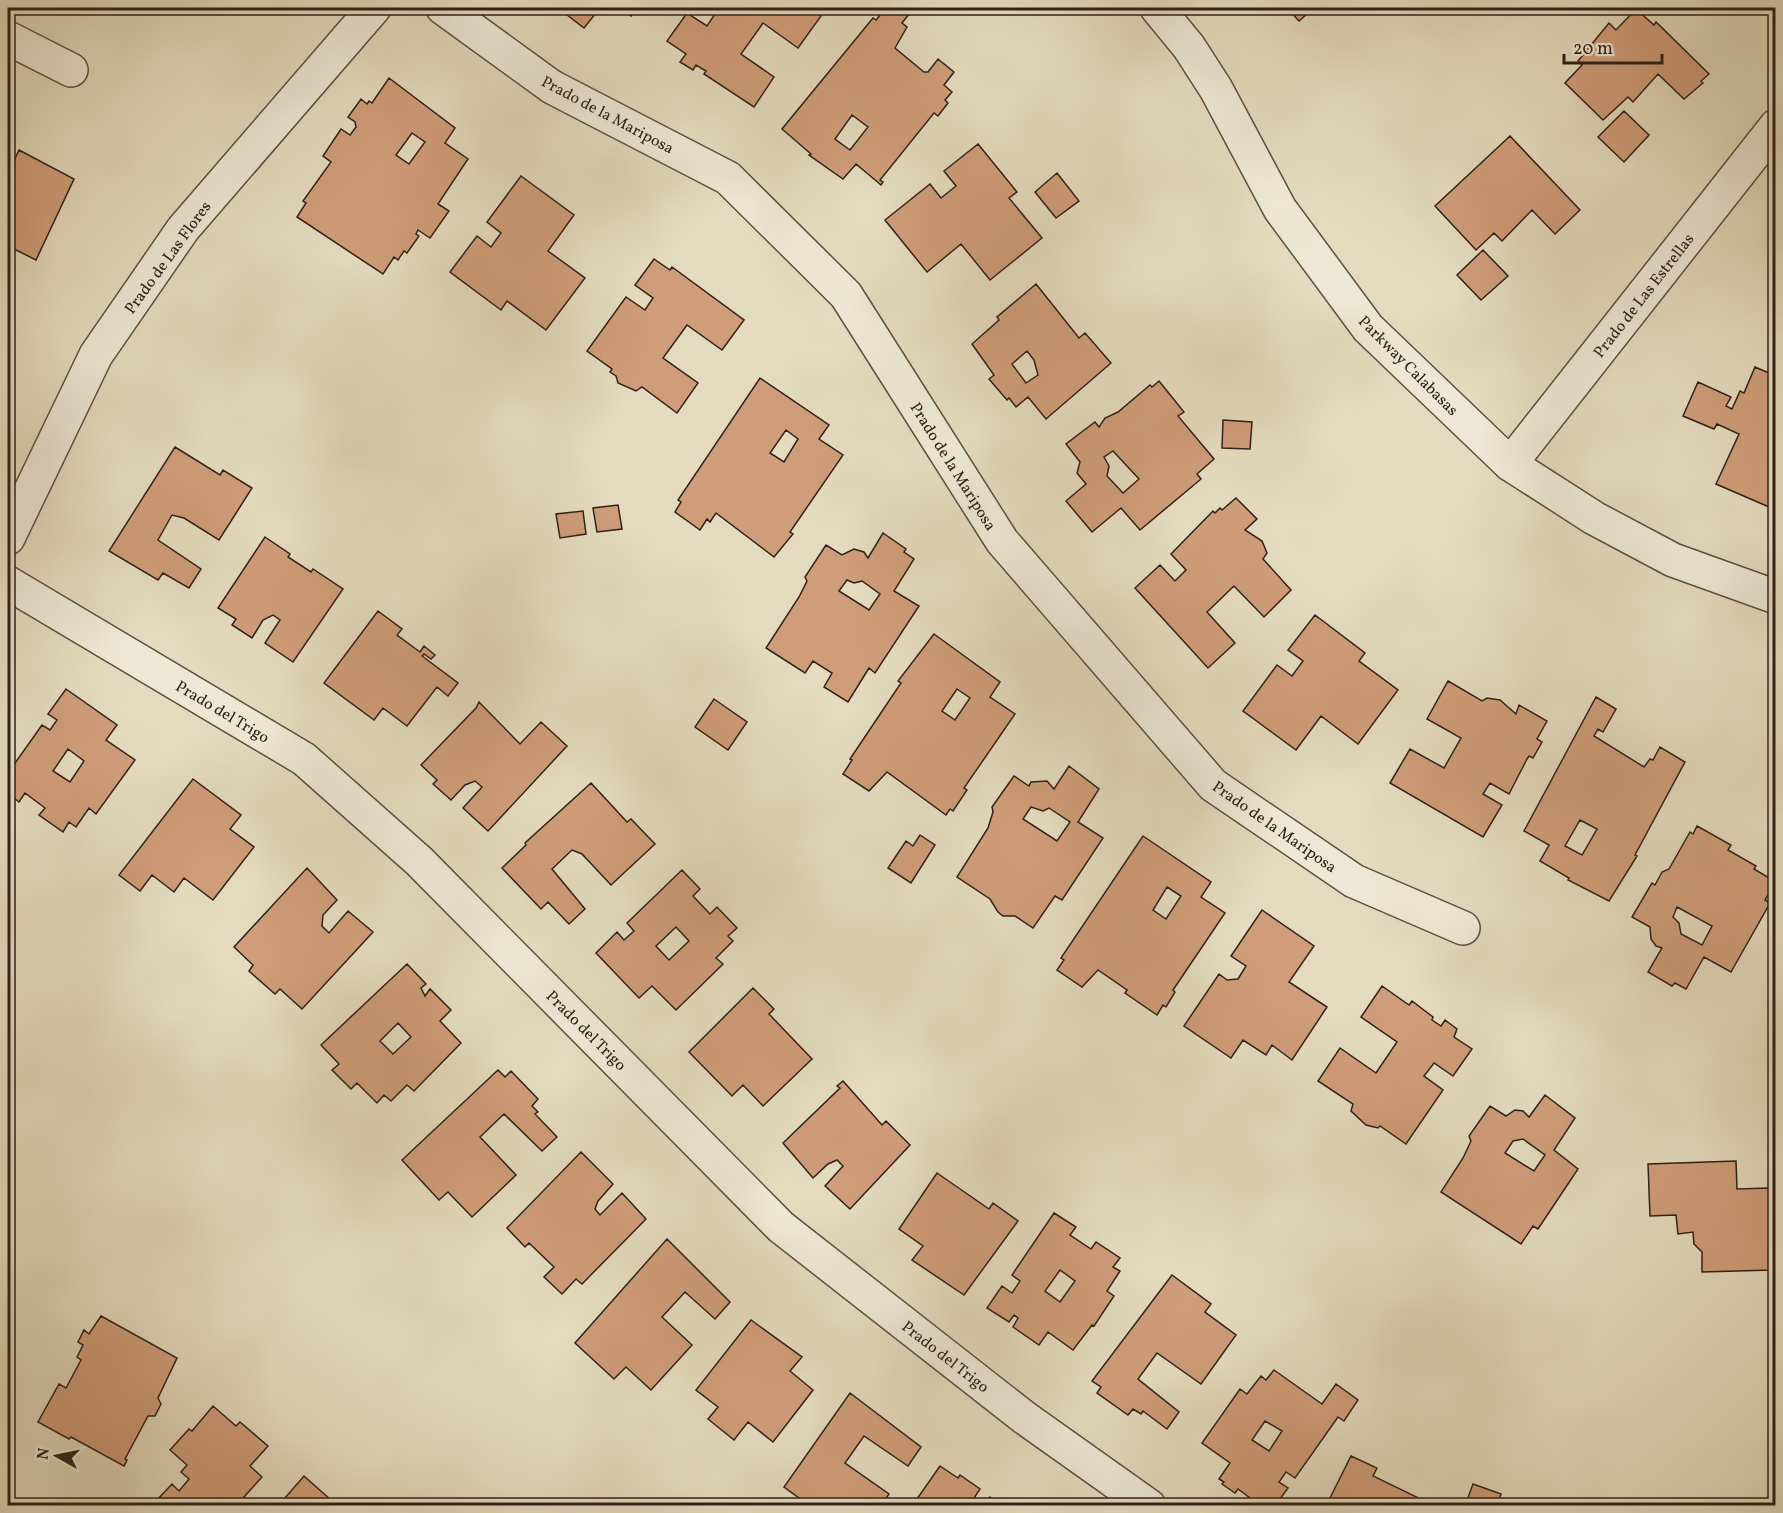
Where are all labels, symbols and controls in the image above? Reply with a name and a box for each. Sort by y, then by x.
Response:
scale bar [1564,27,1662,65]
text: 20 m [1573,37,1613,62]
street label: Prado de la Mariposa [537,71,677,160]
street label: Prado de Las Flores [120,197,217,319]
street label: Prado de Las Estrellas [1589,229,1700,363]
street label: Parkway Calabasas [1353,311,1463,421]
street label: Prado de la Mariposa [904,399,1001,535]
street label: Prado del Trigo [171,676,273,749]
street label: Prado de la Mariposa [1207,776,1341,879]
street label: Prado del Trigo [540,986,631,1077]
street label: Prado del Trigo [896,1316,993,1399]
north arrow [27,1426,87,1486]
text: N [32,1446,56,1461]

